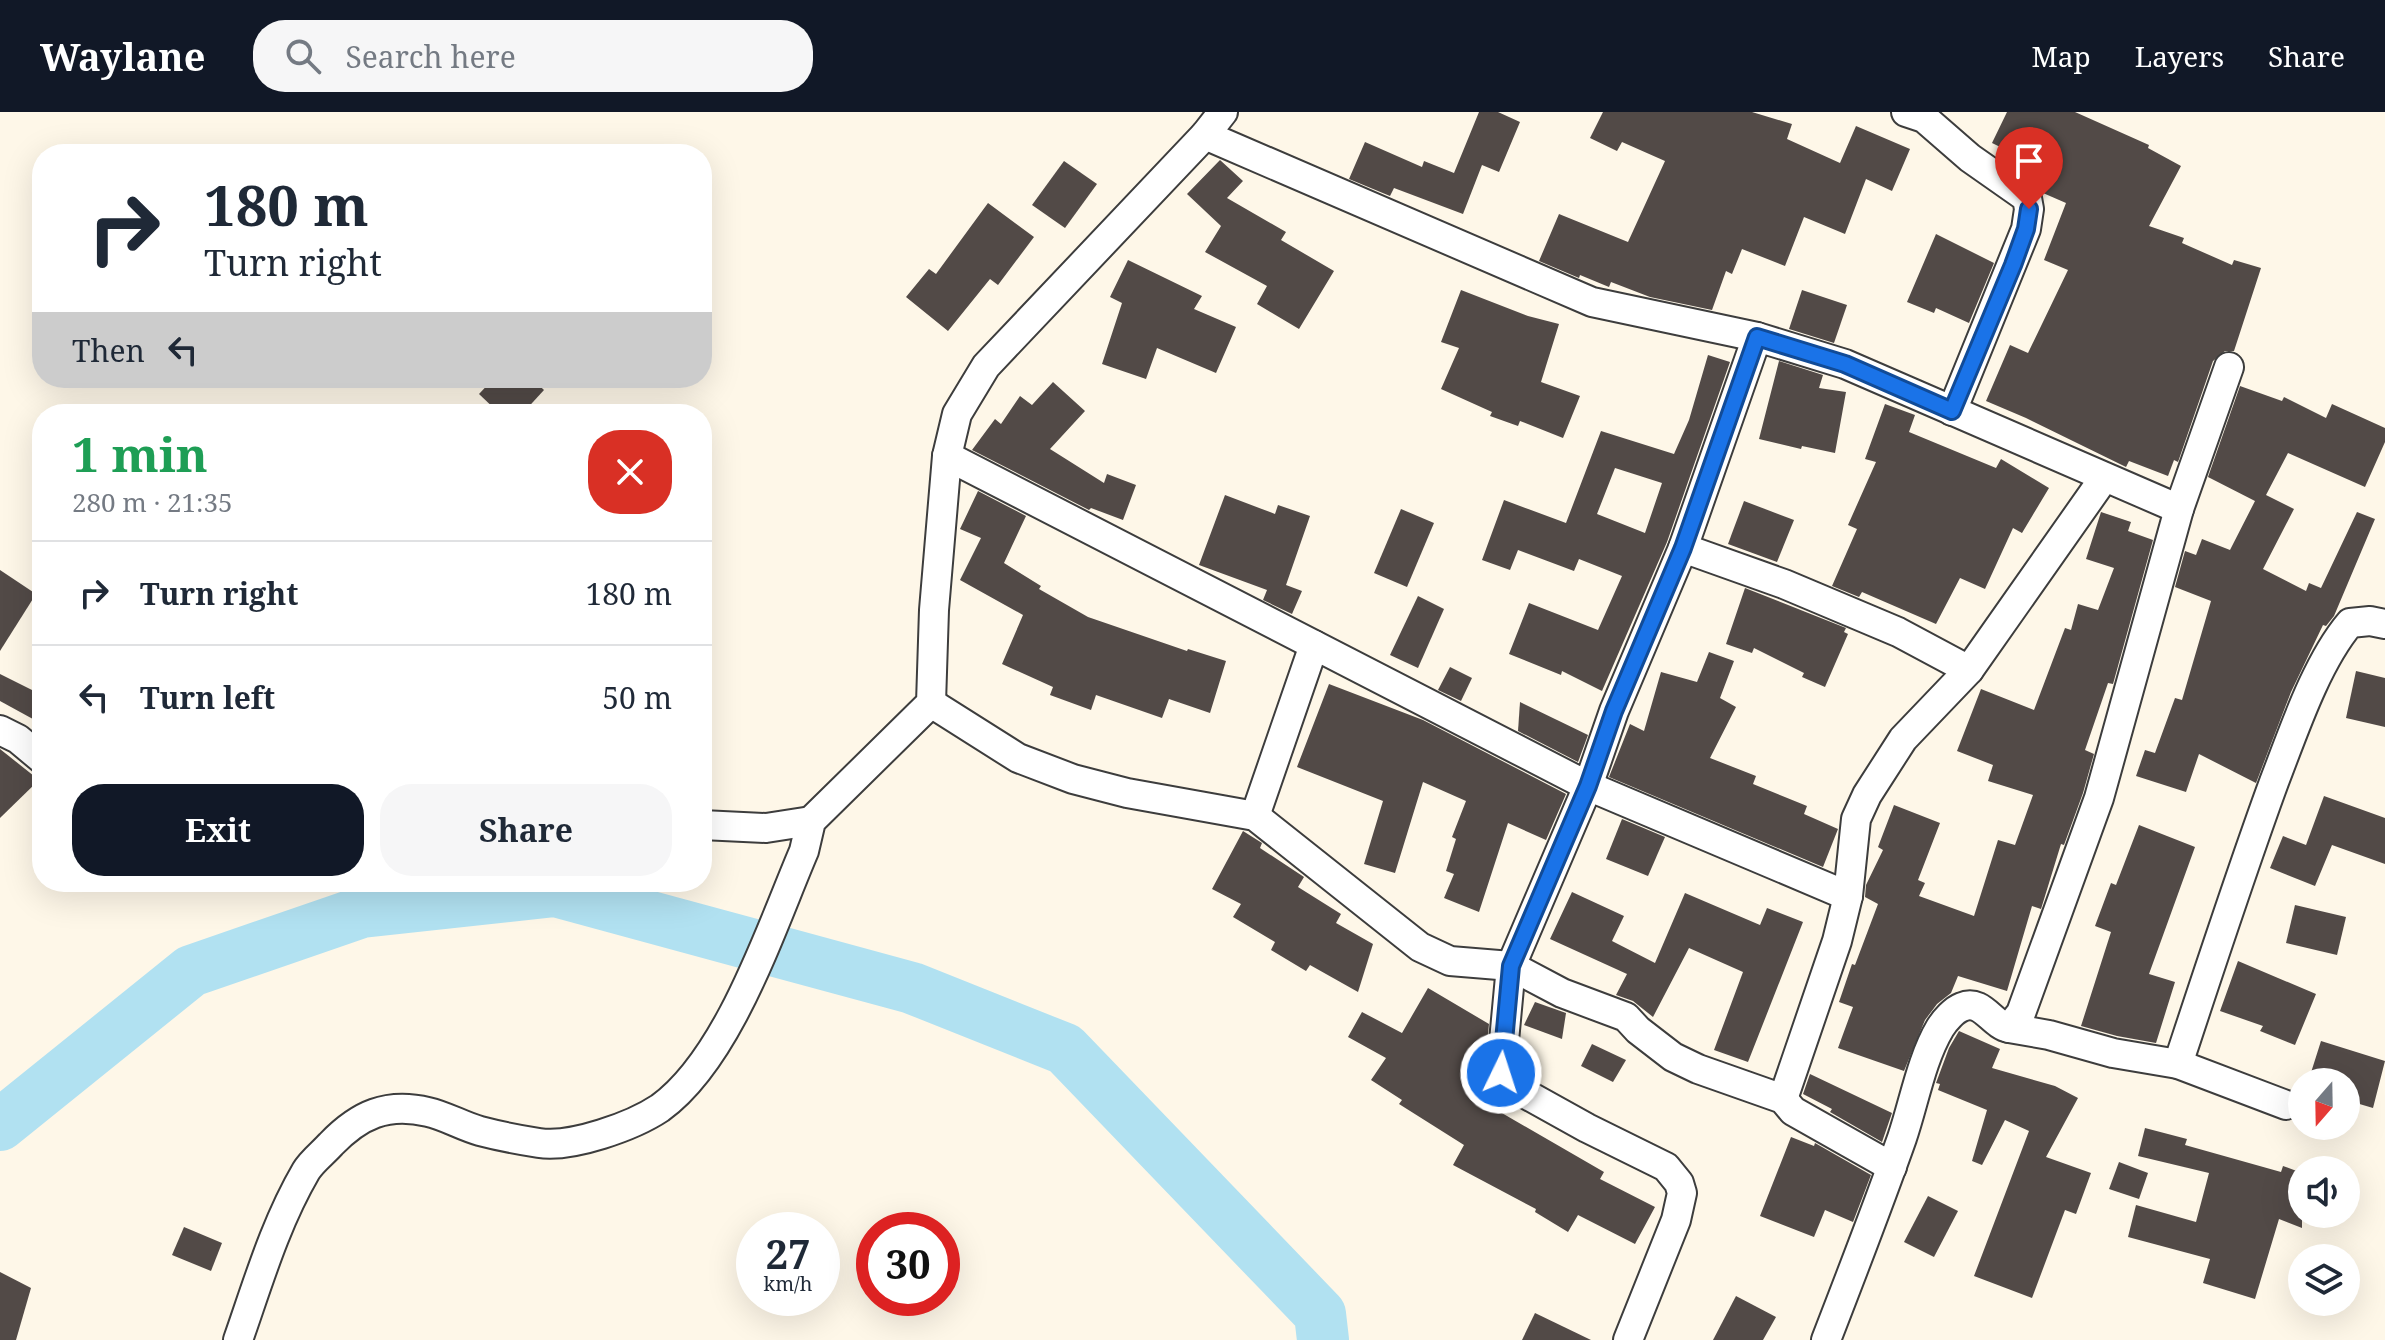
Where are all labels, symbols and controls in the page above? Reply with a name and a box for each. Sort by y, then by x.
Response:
search box [253,20,813,92]
text: Waylane [40,30,205,82]
icon: search [281,34,325,78]
text: Search here [345,36,516,77]
text: Map [2032,37,2091,75]
text: Layers [2135,37,2224,75]
text: Share [2268,37,2345,75]
pin [1995,127,2063,209]
icon: arrive [2007,139,2051,183]
text: 180 m [204,166,369,242]
icon: right [72,176,176,280]
text: Turn right [204,238,382,287]
icon: left [161,328,205,372]
text: Then [72,330,145,371]
text: 1 min [72,421,208,486]
button: close [588,430,672,514]
text: 280 m · 21:35 [72,484,233,520]
icon: right [72,571,116,615]
text: Turn right [140,573,298,614]
text: 180 m [586,573,672,614]
icon: left [72,675,116,719]
text: Turn left [140,677,275,718]
text: 50 m [602,677,672,718]
button: Exit [72,784,364,876]
button: Share [380,784,672,876]
position arrow [1459,1031,1543,1115]
north arrow [2288,1068,2360,1140]
map controls [2288,1068,2360,1316]
button: sound [2288,1156,2360,1228]
speed limit sign: 30 [856,1212,960,1316]
text: 27 [765,1226,811,1281]
button: layers [2288,1244,2360,1316]
text: km/h [763,1270,813,1297]

